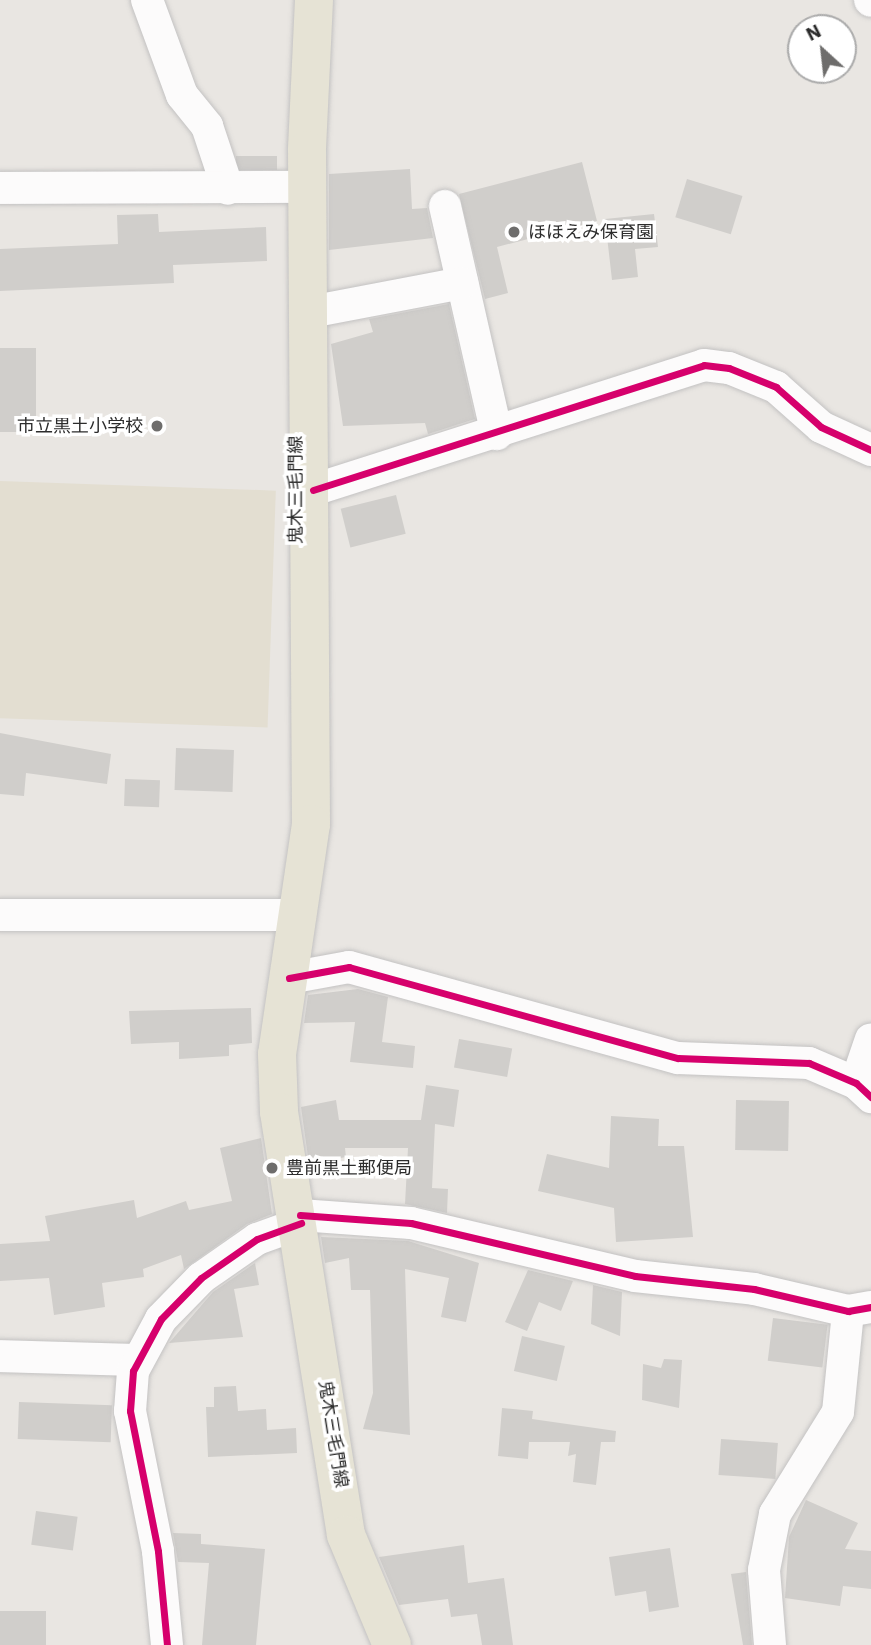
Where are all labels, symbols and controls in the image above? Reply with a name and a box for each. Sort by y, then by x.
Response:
north arrow [787,14,857,84]
text: N [802,18,825,46]
place label: ほほえみ保育園 [528,221,654,243]
marker: ほほえみ保育園 [506,224,522,240]
place label: 市立黒土小学校 [17,415,143,437]
marker: 市立黒土小学校 [149,418,165,434]
street label: 鬼木三毛門線 [285,436,307,544]
place label: 豊前黒土郵便局 [286,1157,412,1179]
marker: 豊前黒土郵便局 [264,1160,280,1176]
street label: 鬼木三毛門線 [314,1379,352,1489]

